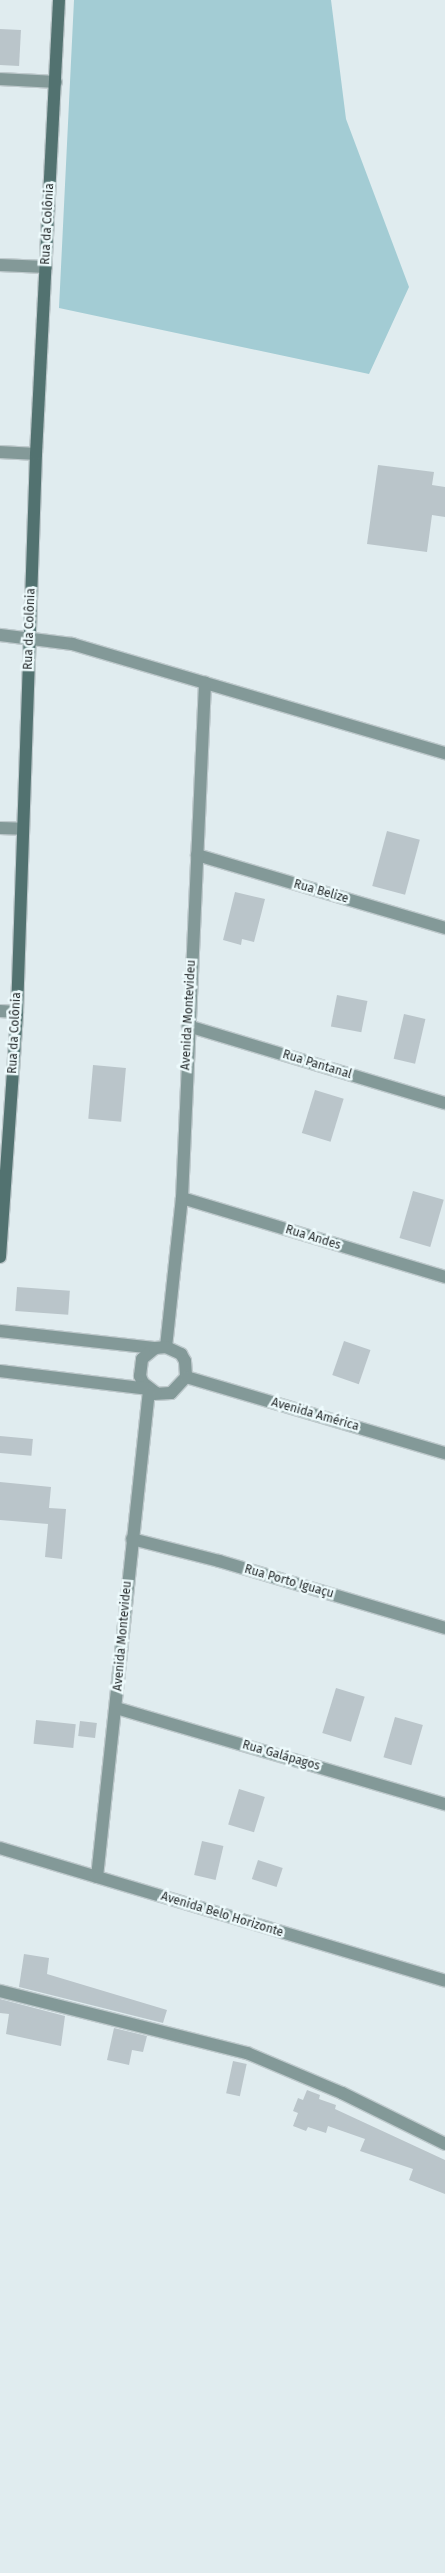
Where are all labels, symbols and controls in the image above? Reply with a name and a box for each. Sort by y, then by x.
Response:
street label: Rua da Colônia [39,183,57,265]
street label: Rua da Colônia [21,588,39,670]
street label: Rua Belize [292,877,350,907]
street label: Avenida Montevideu [179,959,199,1071]
street label: Rua da Colônia [6,992,24,1074]
street label: Rua Pantanal [281,1048,353,1082]
street label: Rua Andes [284,1223,342,1253]
street label: Avenida América [270,1396,360,1434]
street label: Rua Porto Iguaçu [243,1562,335,1602]
street label: Avenida Montevideu [111,1580,135,1692]
street label: Rua Galápagos [241,1738,321,1774]
street label: Avenida Belo Horizonte [159,1890,285,1940]

